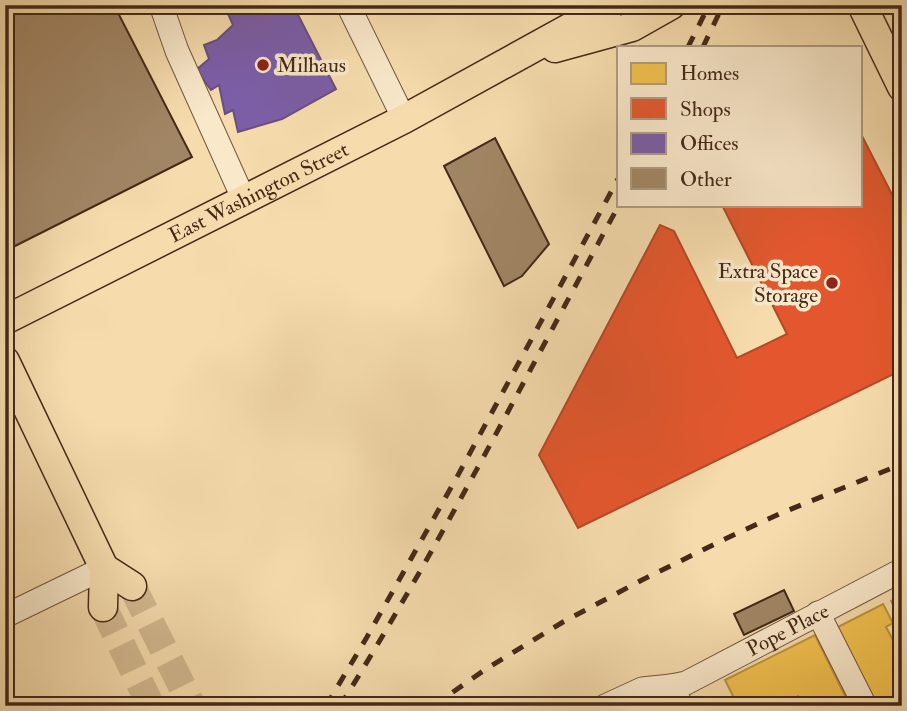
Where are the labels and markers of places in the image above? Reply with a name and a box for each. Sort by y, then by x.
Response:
place label: Milhaus [277,52,346,79]
marker: Milhaus [255,57,271,73]
place label: Extra Space Storage [718,258,818,309]
marker: Extra Space Storage [824,275,840,291]

